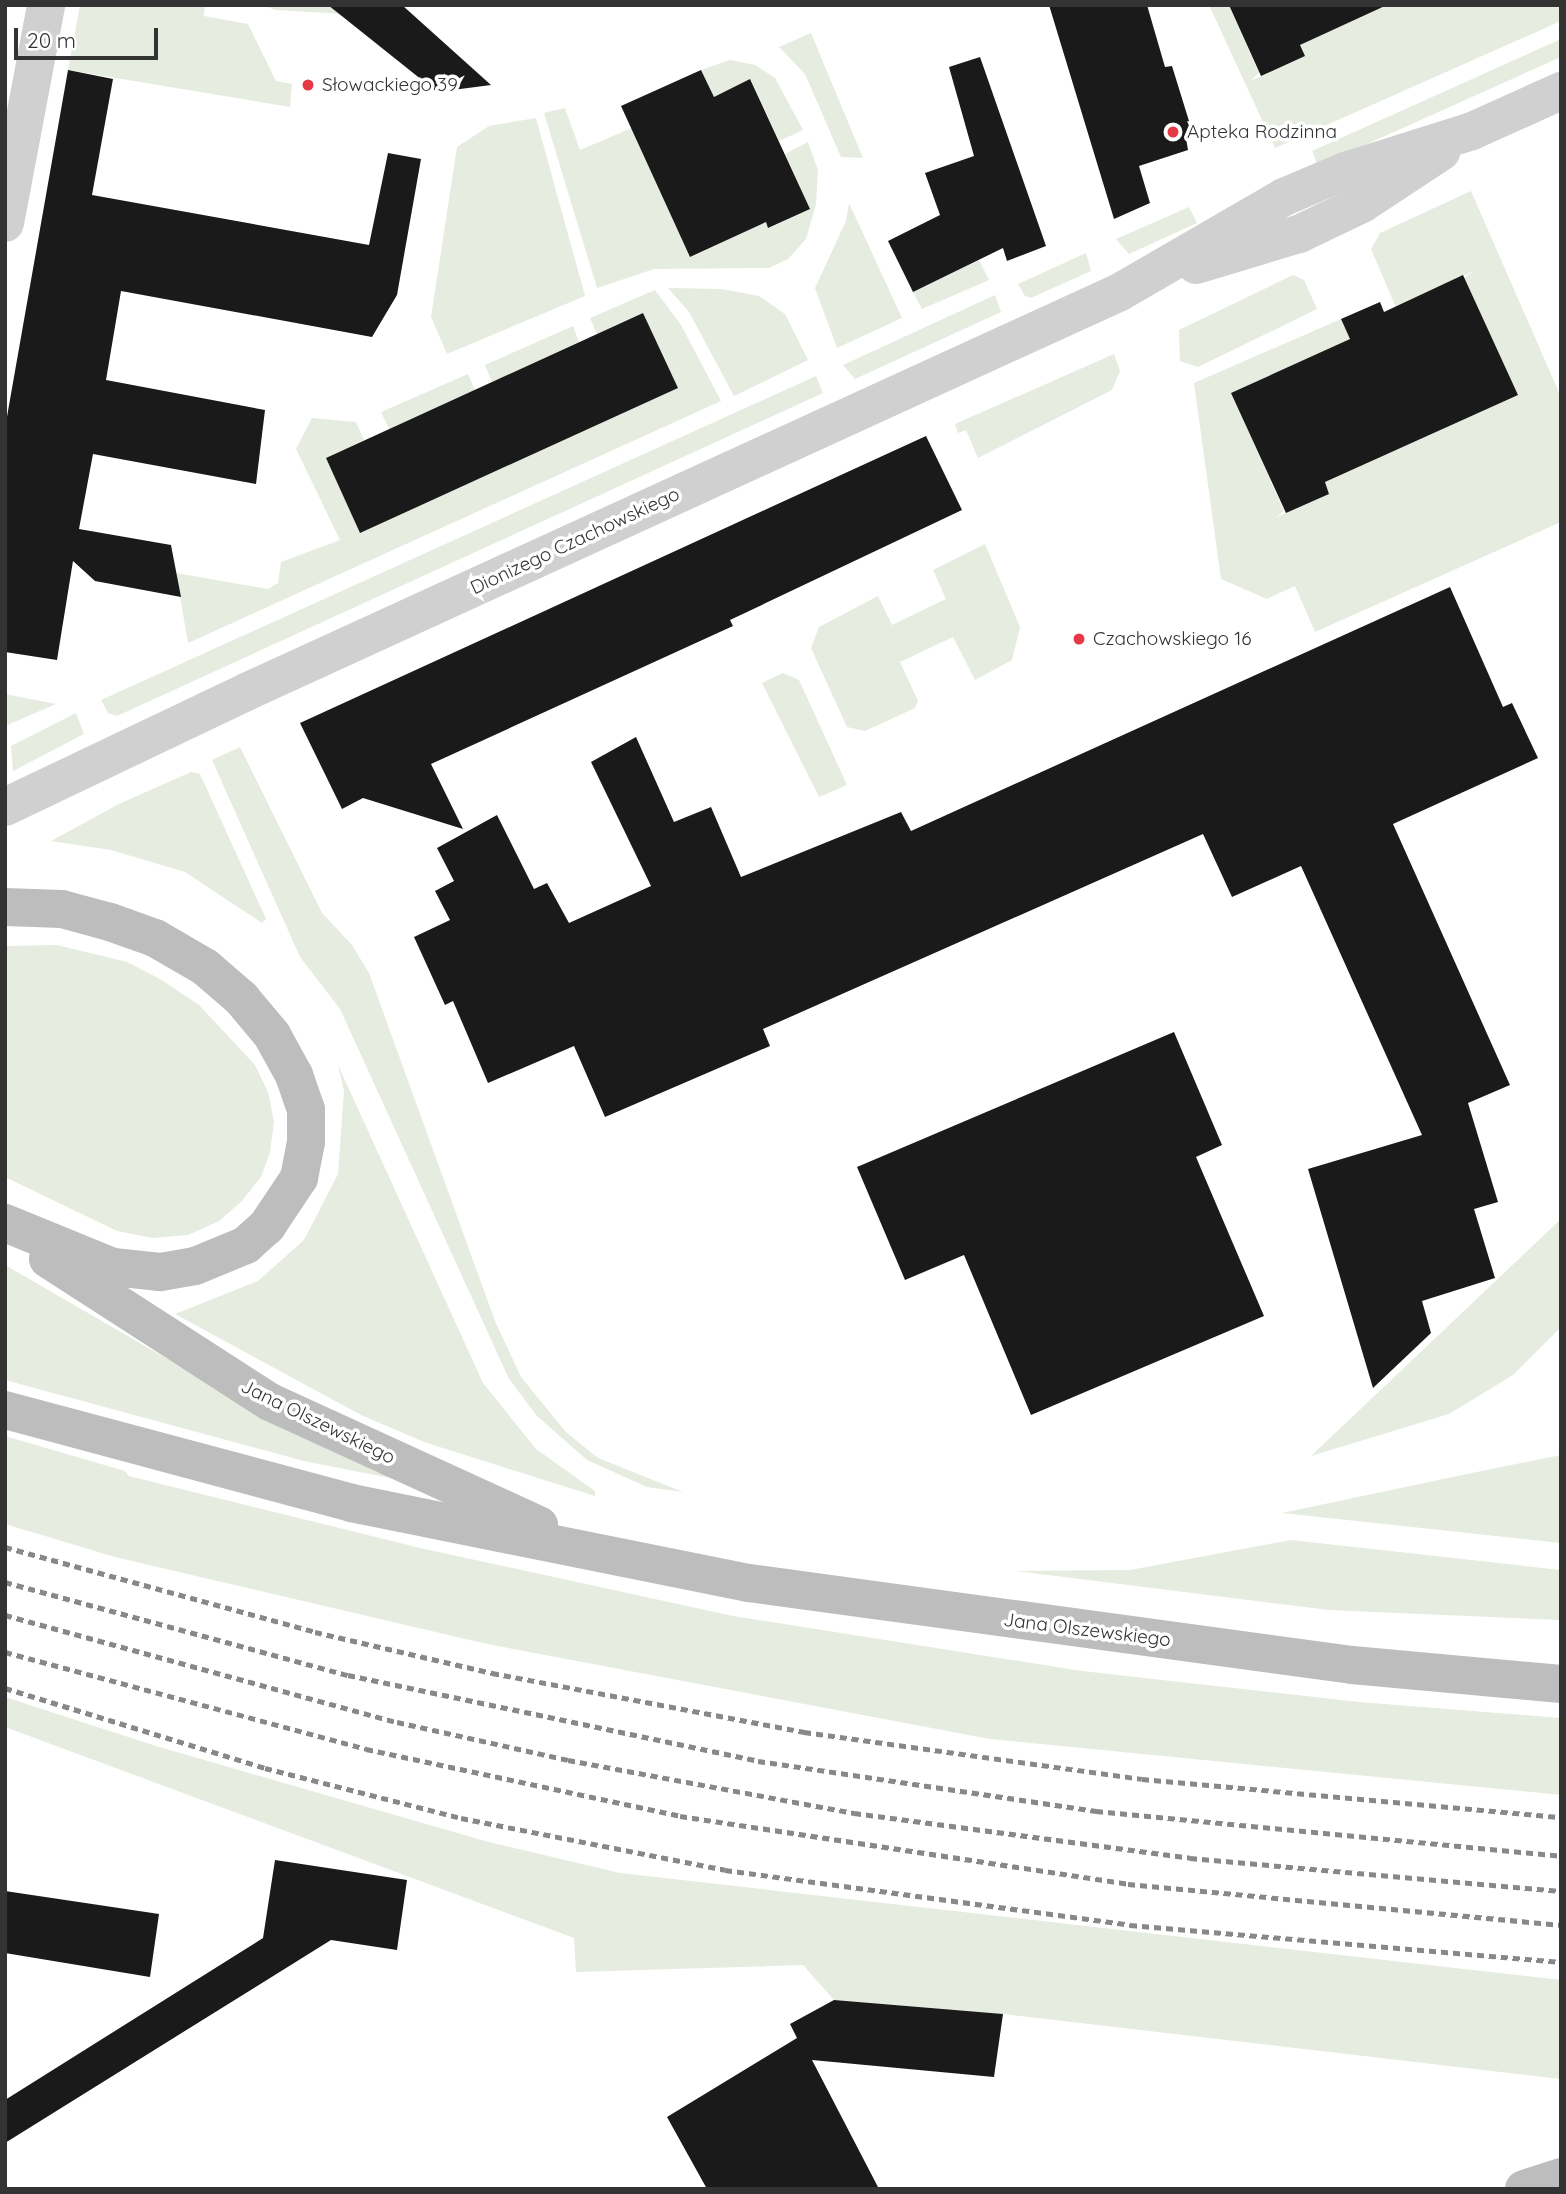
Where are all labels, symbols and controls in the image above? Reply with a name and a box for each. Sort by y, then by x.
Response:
scale bar [18,14,161,58]
text: 20 m [27,27,76,53]
place label: Słowackiego 39 [322,74,458,96]
marker: Słowackiego 39 [300,77,316,93]
place label: Apteka Rodzinna [1187,121,1337,143]
marker: Apteka Rodzinna [1165,124,1181,140]
street label: Dionizego Czachowskiego [467,482,683,600]
place label: Czachowskiego 16 [1093,628,1251,650]
marker: Czachowskiego 16 [1071,631,1087,647]
street label: Jana Olszewskiego [237,1375,399,1469]
street label: Jana Olszewskiego [1002,1608,1172,1652]

